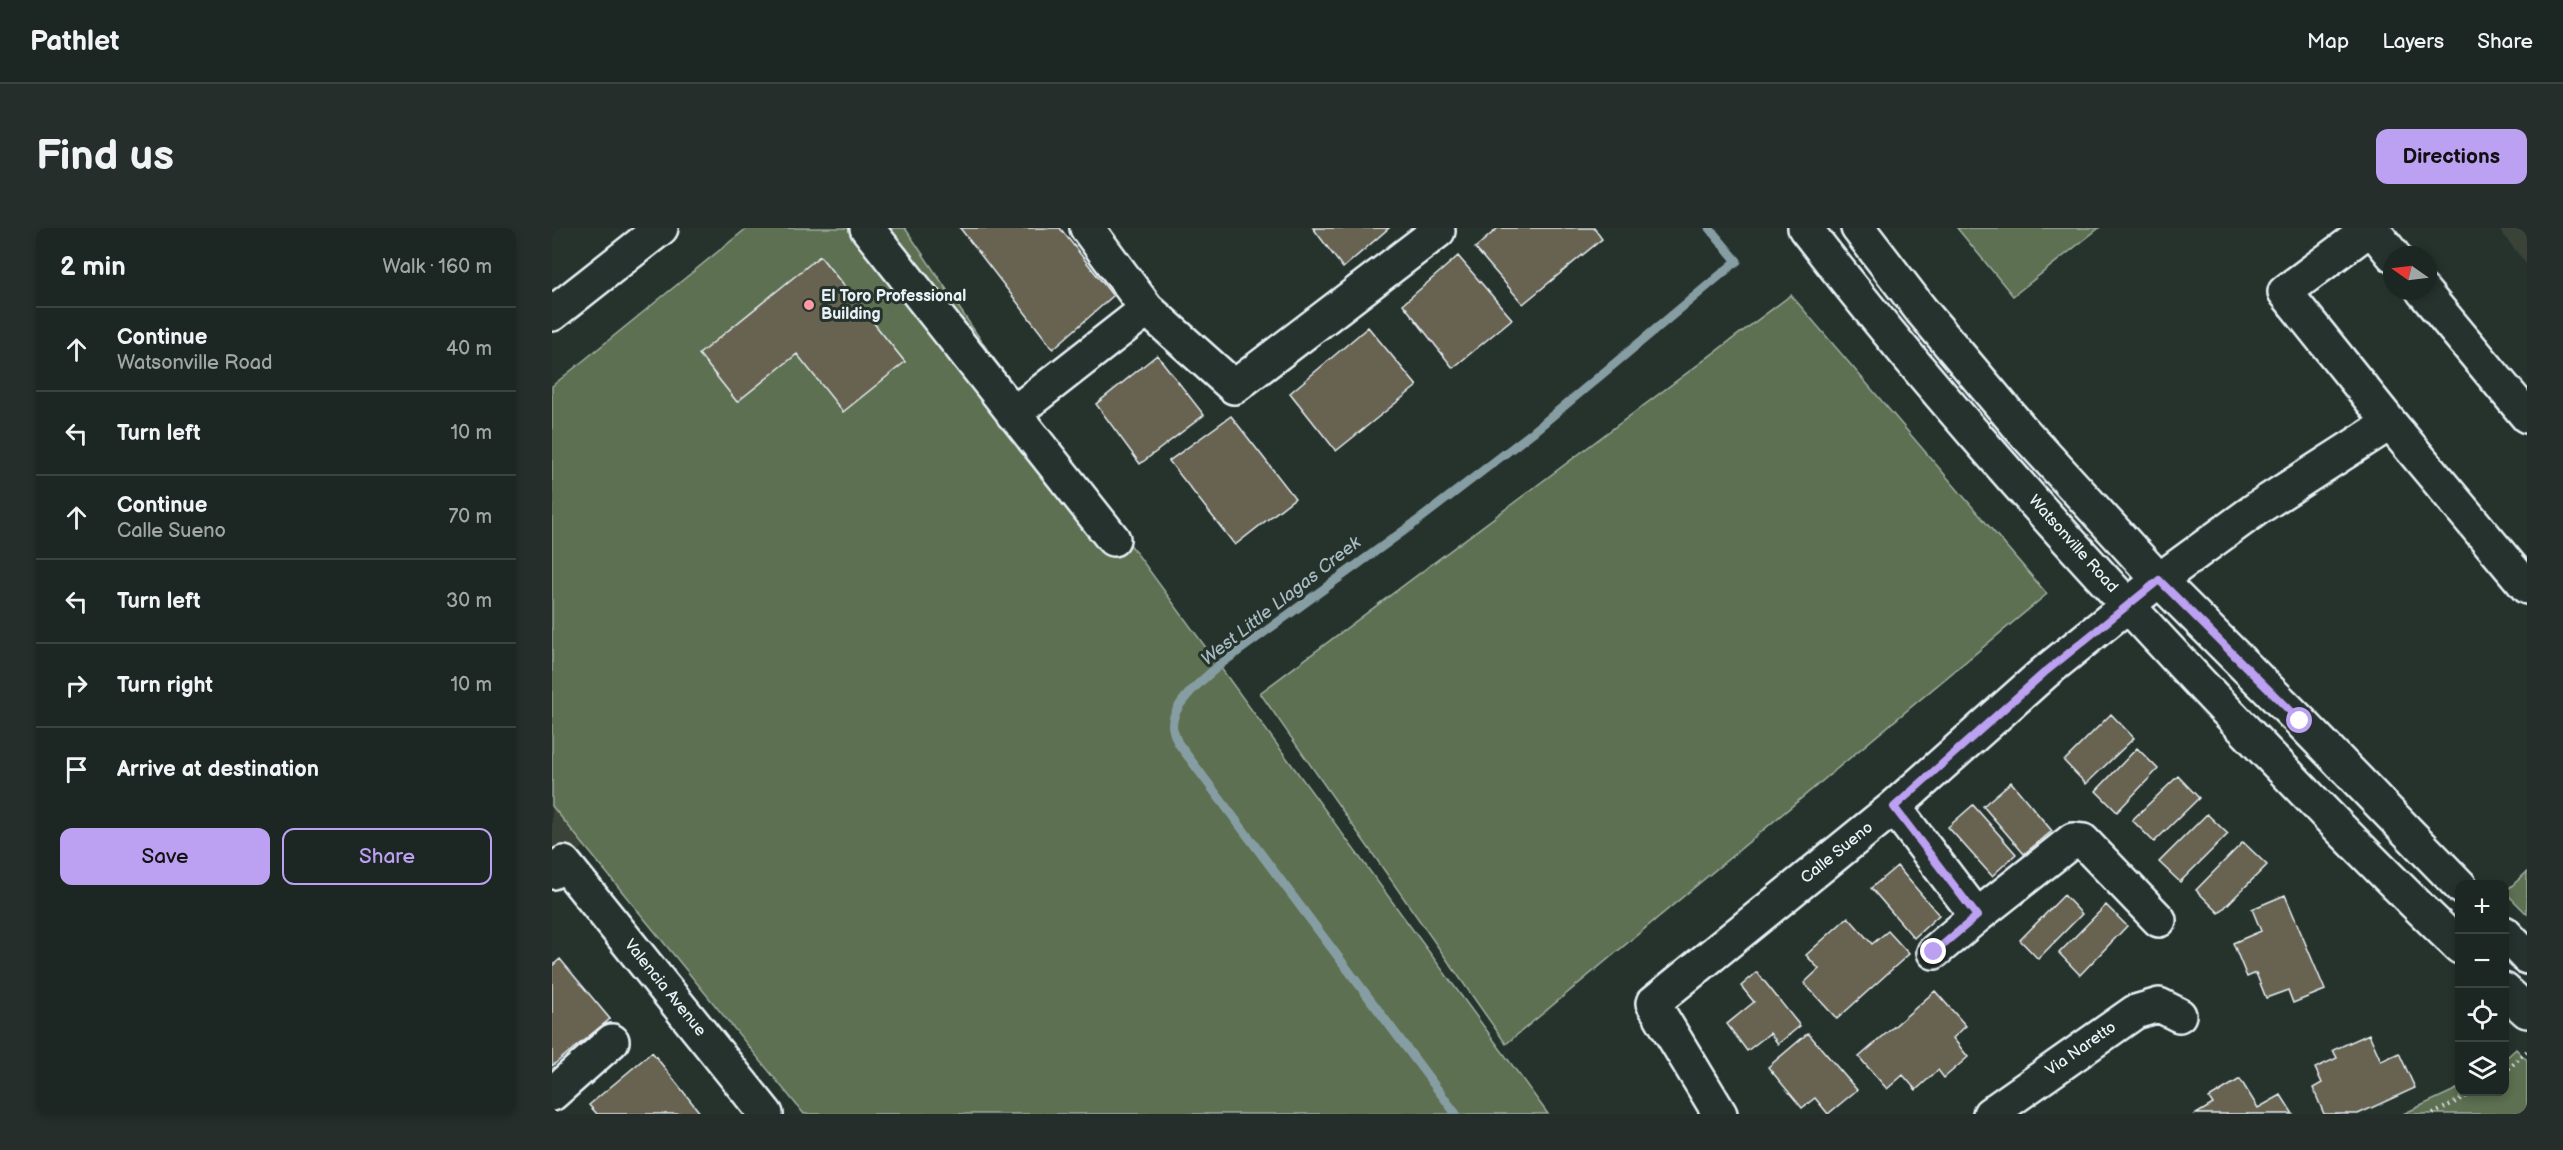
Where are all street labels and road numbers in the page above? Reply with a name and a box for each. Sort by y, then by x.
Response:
street label: Watsonville Road [2024,491,2122,597]
street label: Calle Sueno [1797,818,1877,888]
street label: Valencia Avenue [620,936,710,1041]
street label: Via Naretto [2042,1018,2120,1080]

